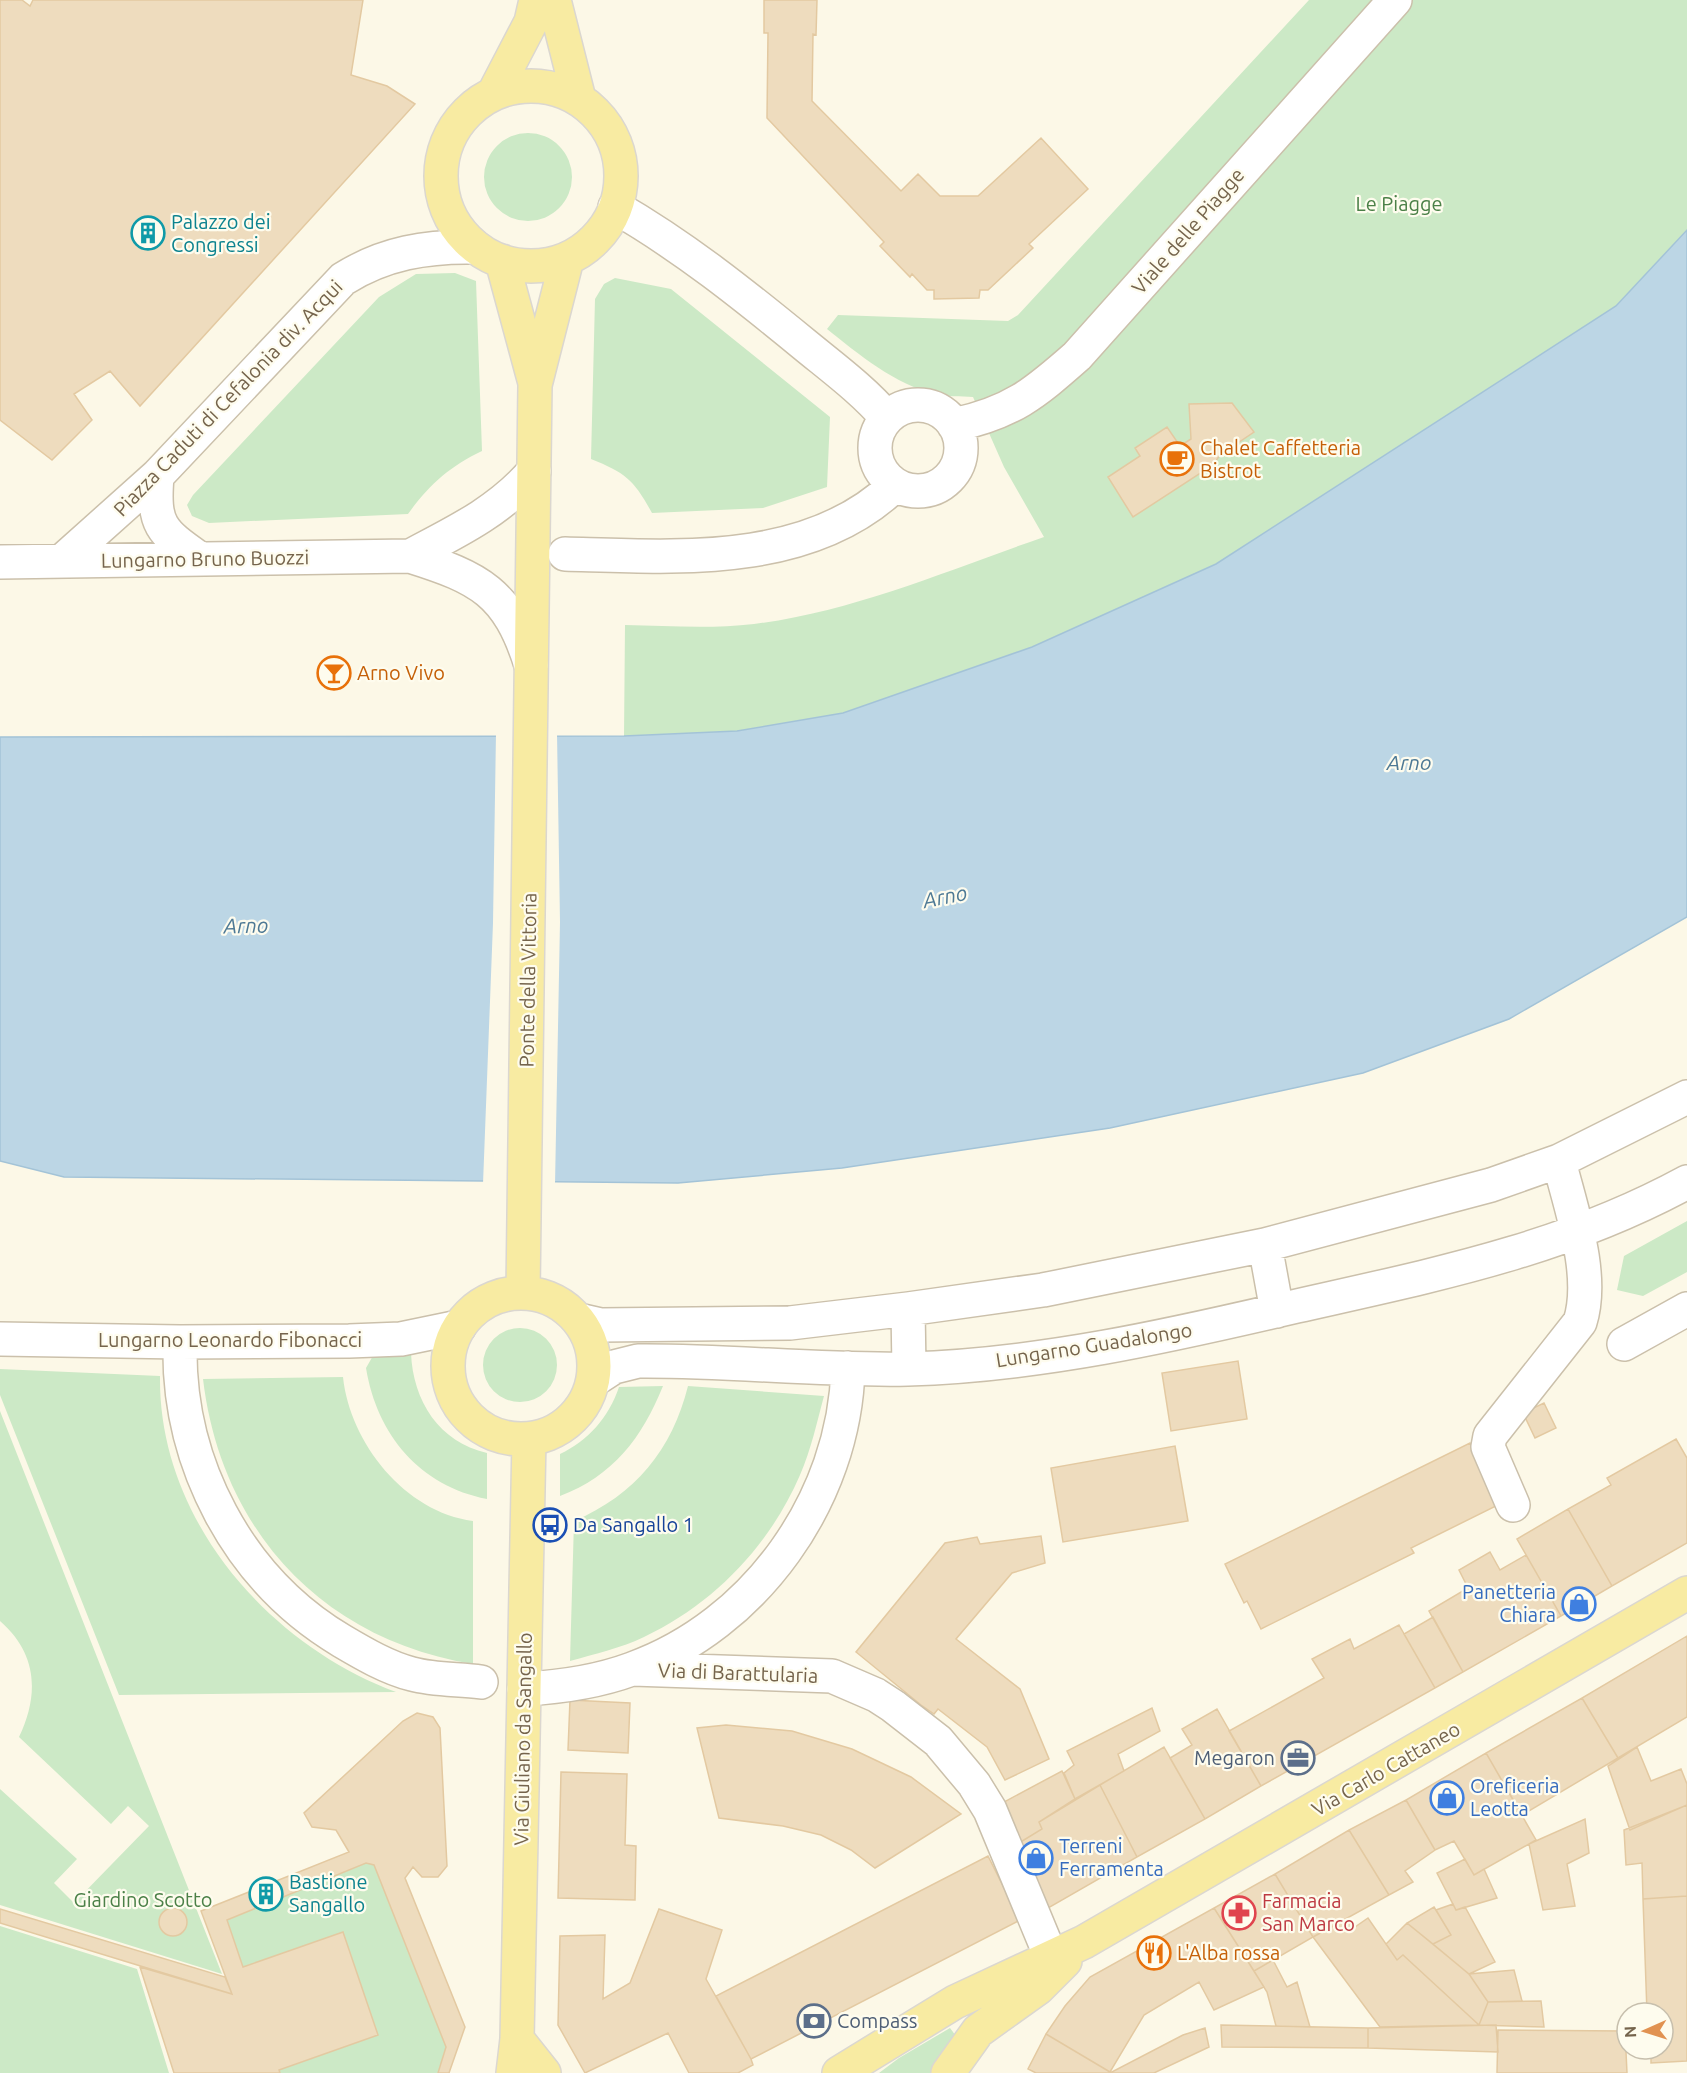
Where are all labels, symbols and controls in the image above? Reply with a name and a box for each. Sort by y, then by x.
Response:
street label: Viale delle Piagge [1127,163,1249,298]
park label: Le Piagge [1356,192,1442,215]
place label: Palazzo dei Congressi [171,210,271,256]
building icon: Palazzo dei Congressi [130,215,166,251]
street label: Piazza Caduti di Cefalonia div. Acqui [109,275,347,520]
place label: Chalet Caffetteria Bistrot [1200,436,1361,482]
cafe icon: Chalet Caffetteria Bistrot [1159,441,1195,477]
street label: Lungarno Bruno Buozzi [101,545,309,572]
bar icon: Arno Vivo [316,655,352,691]
place label: Arno Vivo [357,661,445,684]
water label: Arno [1386,750,1431,774]
water label: Arno [920,880,969,912]
street label: Ponte della Vittoria [514,892,541,1068]
water label: Arno [222,913,268,937]
street label: Lungarno Guadalongo [994,1318,1194,1371]
street label: Lungarno Leonardo Fibonacci [98,1328,362,1351]
bus stop icon: Da Sangallo 1 [532,1507,568,1543]
place label: Da Sangallo 1 [573,1513,694,1536]
place label: Panetteria Chiara [1462,1580,1556,1626]
shop icon: Panetteria Chiara [1561,1586,1597,1622]
street label: Via Giuliano da Sangallo [509,1632,536,1846]
street label: Via di Barattularia [657,1658,819,1687]
street label: Via Carlo Cattaneo [1308,1717,1464,1820]
office icon: Megaron [1280,1740,1316,1776]
place label: Megaron [1194,1746,1275,1769]
place label: Oreficeria Leotta [1470,1774,1560,1820]
shop icon: Oreficeria Leotta [1429,1780,1465,1816]
place label: Terreni Ferramenta [1059,1834,1164,1880]
shop icon: Terreni Ferramenta [1018,1840,1054,1876]
place label: Bastione Sangallo [289,1870,368,1916]
building icon: Bastione Sangallo [248,1876,284,1912]
park label: Giardino Scotto [73,1888,213,1911]
place label: Farmacia San Marco [1262,1889,1355,1935]
pharmacy icon: Farmacia San Marco [1221,1895,1257,1931]
restaurant icon: L'Alba rossa [1136,1935,1172,1971]
place label: L'Alba rossa [1177,1941,1280,1964]
north arrow [1615,2001,1675,2061]
bank icon: Compass [796,2003,832,2039]
place label: Compass [837,2009,918,2032]
text: N [1621,2025,1639,2038]

